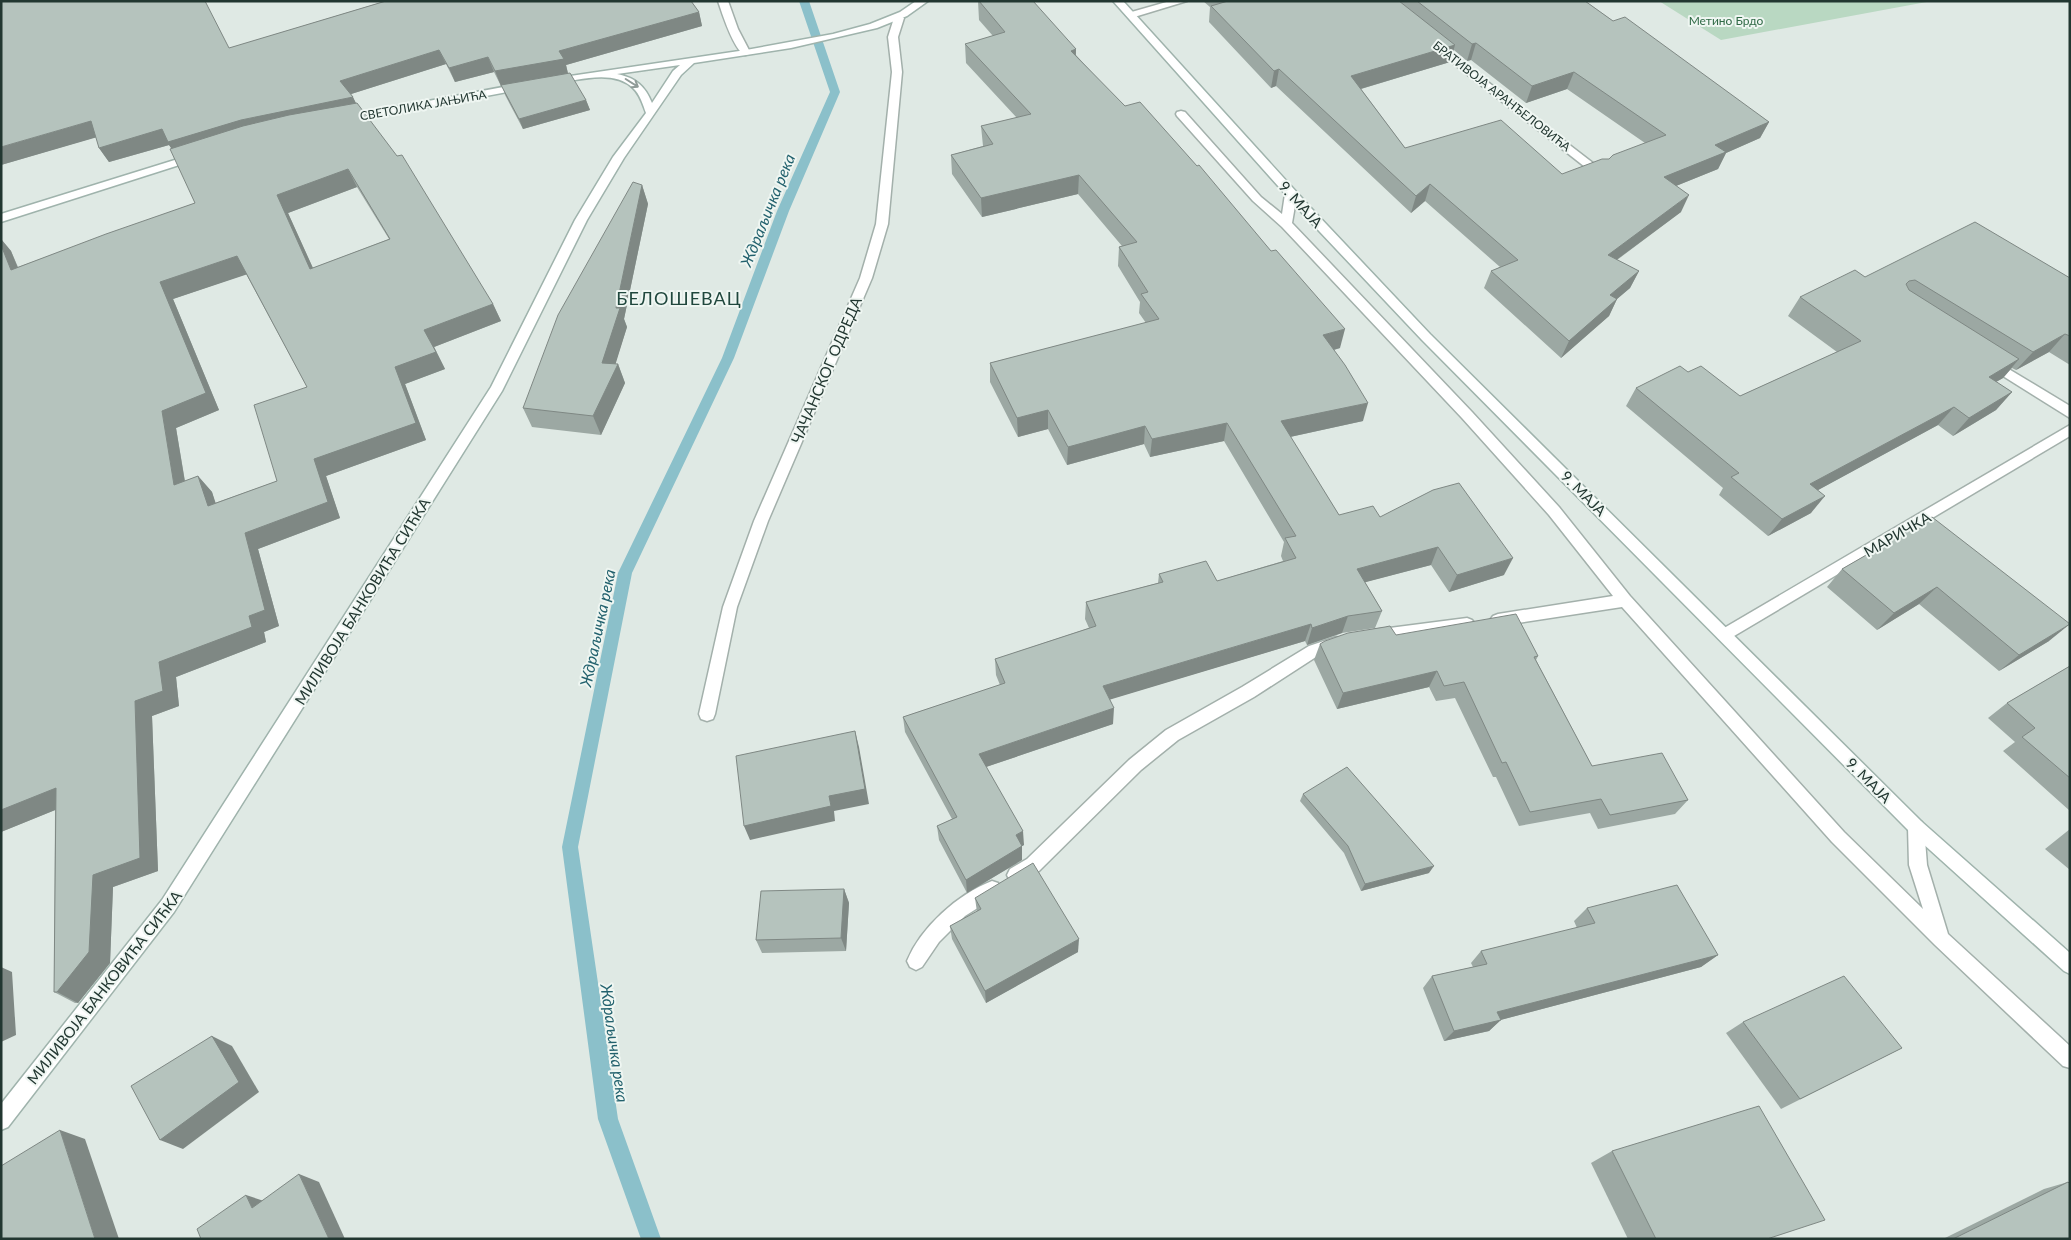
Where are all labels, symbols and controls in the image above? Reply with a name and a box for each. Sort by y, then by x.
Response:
park label: Метино Брдо [1689,13,1764,28]
street label: БРАТИВОЈА АРАНЂЕЛОВИЋА [1430,38,1575,155]
one-way arrow [625,78,639,88]
street label: СВЕТОЛИКА ЈАЊИЋА [359,86,488,124]
water label: Ждраљичка река [735,151,798,270]
street label: 9. МАЈА [1275,177,1327,232]
district label: БЕЛОШЕВАЦ [616,287,742,309]
street label: ЧАЧАНСКОГ ОДРЕДА [787,293,865,446]
street label: 9. МАЈА [1558,467,1611,520]
street label: МИЛИВОЈА БАНКОВИЋА СИЋКА [291,494,434,708]
street label: МАРИЧКА [1860,507,1935,560]
water label: Ждраљичка река [575,567,619,689]
street label: 9. МАЈА [1843,754,1896,807]
street label: МИЛИВОЈА БАНКОВИЋА СИЋКА [23,886,186,1087]
water label: Ждраљичка река [597,981,633,1104]

